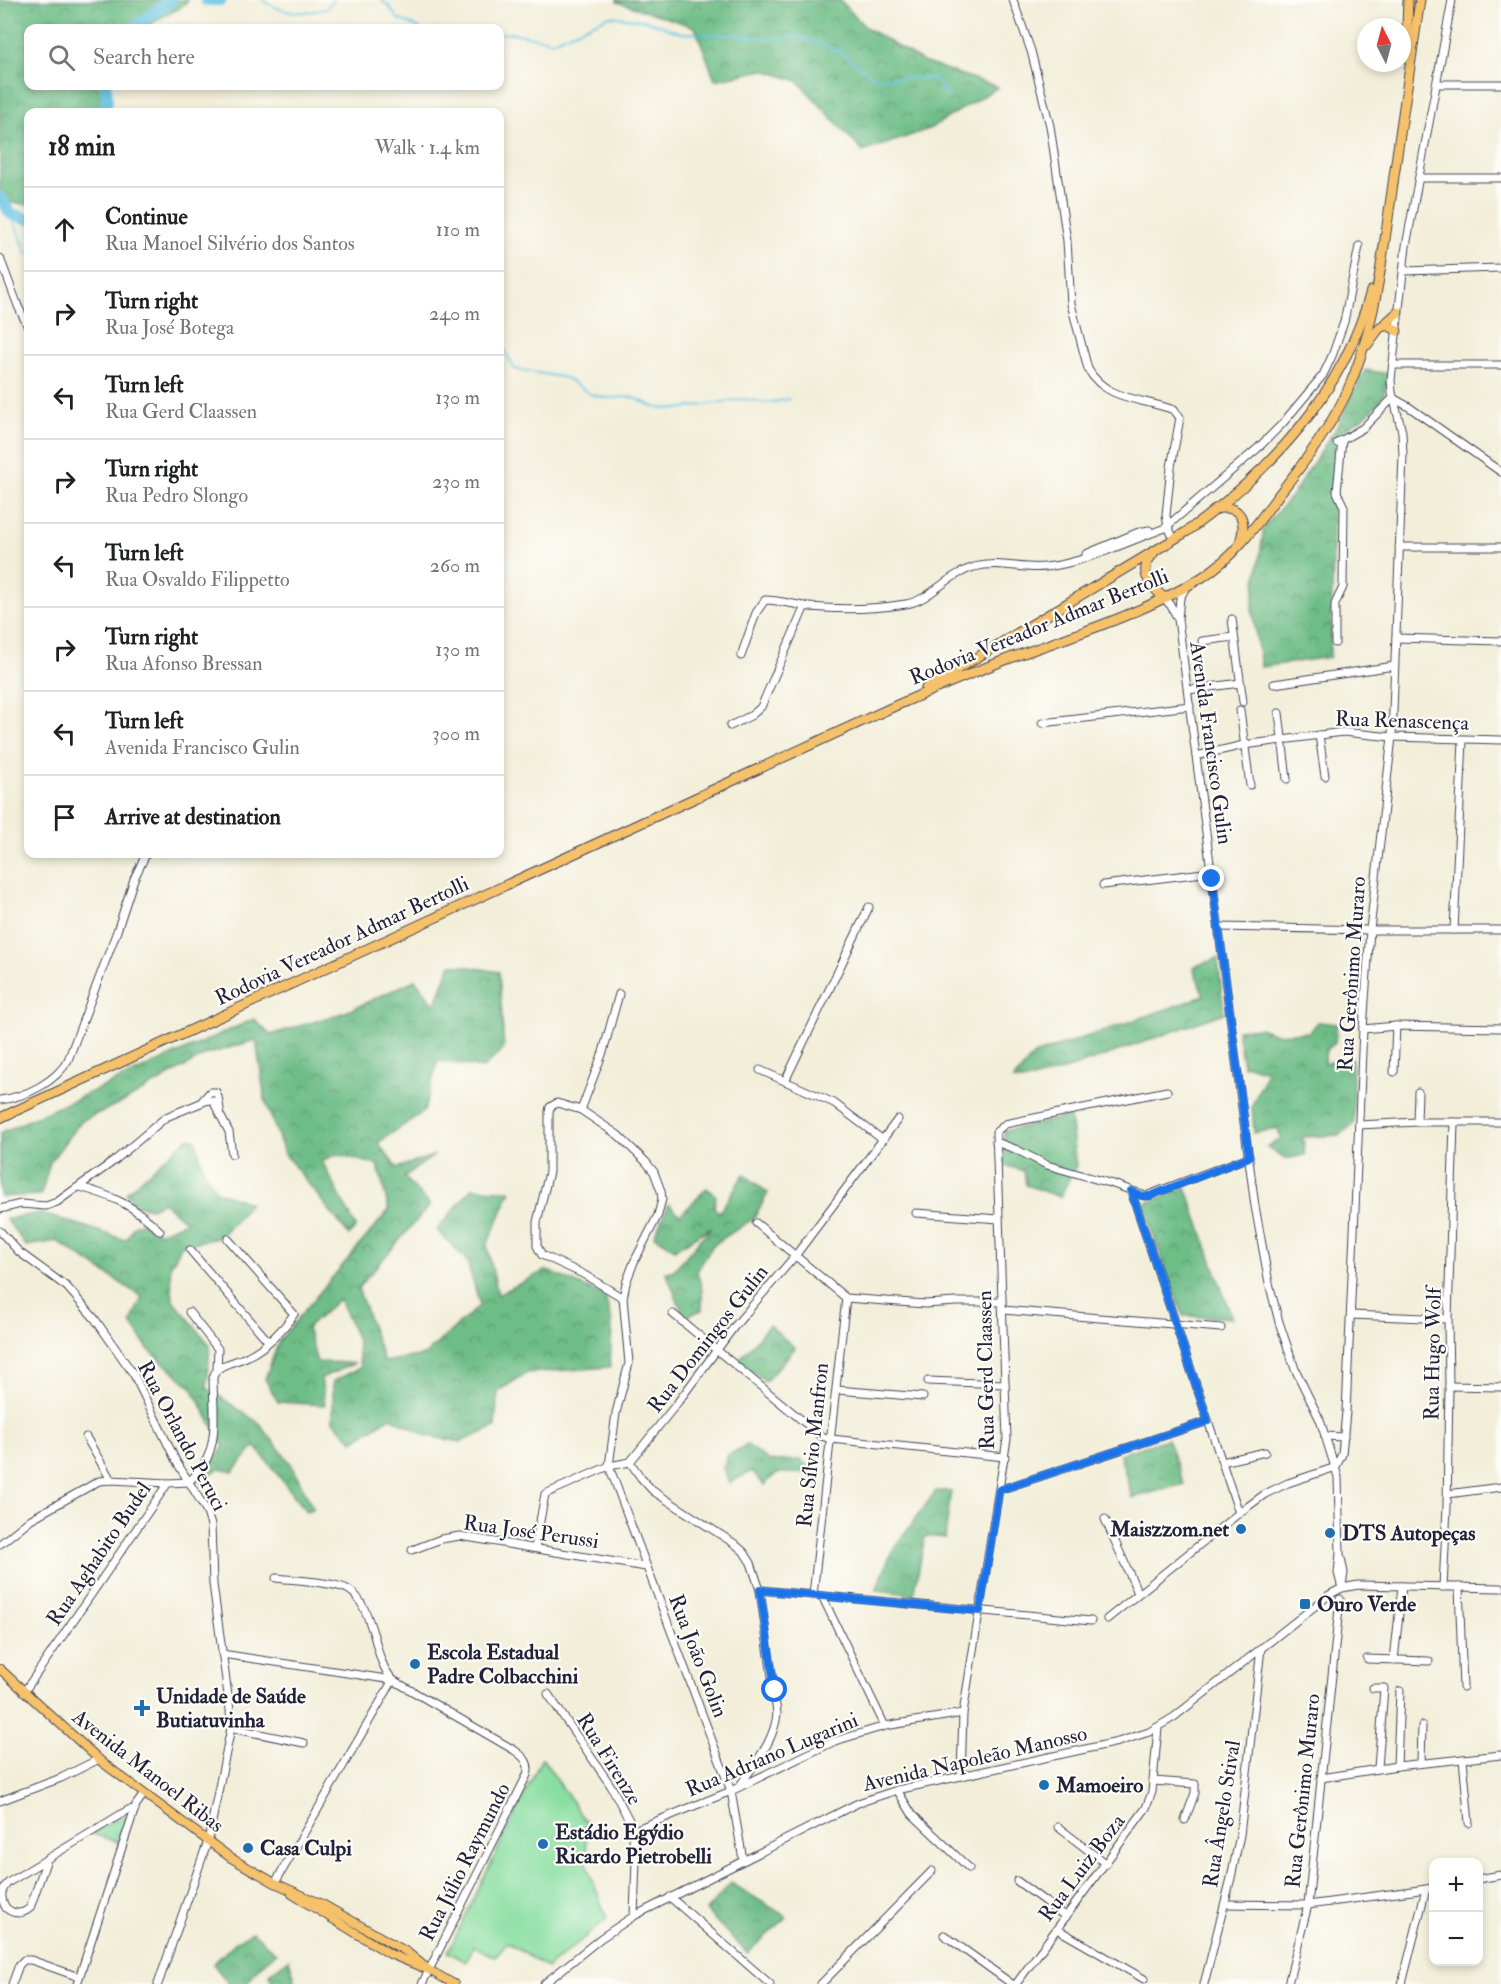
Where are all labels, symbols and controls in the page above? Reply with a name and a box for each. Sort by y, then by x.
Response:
north arrow [1357,18,1411,72]
search box [24,24,504,90]
icon: search [45,41,78,74]
text: Search here [93,43,195,71]
text: 18 min [48,131,115,163]
text: Walk · 1.4 km [375,135,480,160]
text: Continue [105,203,188,231]
icon: ahead [48,213,81,246]
text: 110 m [436,217,480,242]
text: Rua Manoel Silvério dos Santos [105,231,355,256]
text: Turn right [105,287,198,315]
icon: right [48,297,81,330]
text: 240 m [429,301,480,326]
text: Rua José Botega [105,315,234,340]
text: Turn left [105,371,184,399]
icon: left [48,381,81,414]
text: 130 m [435,385,480,410]
text: Rua Gerd Claassen [105,399,257,424]
text: Turn right [105,455,198,483]
icon: right [48,465,81,498]
text: 230 m [432,469,480,494]
text: Rua Pedro Slongo [105,483,248,508]
text: Turn left [105,539,184,567]
icon: left [48,549,81,582]
text: 260 m [430,553,480,578]
street label: Rodovia Vereador Admar Bertolli [906,562,1173,691]
text: Rua Osvaldo Filippetto [105,567,290,592]
text: Turn right [105,623,198,651]
icon: right [48,633,81,666]
text: 130 m [435,637,480,662]
street label: Avenida Francisco Gulin [1183,639,1239,846]
text: Rua Afonso Bressan [105,651,263,676]
street label: Rua Renascença [1334,705,1470,737]
text: Turn left [105,707,184,735]
icon: left [48,717,81,750]
text: 300 m [432,721,480,746]
text: Avenida Francisco Gulin [105,735,300,760]
icon: arrive [48,801,81,834]
text: Arrive at destination [105,803,281,831]
route end [1198,865,1224,891]
street label: Rodovia Vereador Admar Bertolli [211,870,474,1012]
street label: Rua Gerônimo Muraro [1332,876,1372,1072]
street label: Rua Domingos Gulin [642,1259,774,1419]
street label: Rua Hugo Wolf [1418,1284,1448,1421]
street label: Rua Gerd Claassen [971,1290,1001,1450]
street label: Rua Orlando Peruci [131,1356,233,1516]
street label: Rua Sílvio Manfron [791,1361,835,1529]
street label: Rua Aghabito Budel [41,1476,158,1631]
street label: Rua José Perussi [462,1509,601,1555]
place label: Maiszzom.net [1109,1516,1229,1543]
place label: DTS Autopeças [1342,1520,1475,1547]
marker: Maiszzom.net [1234,1522,1248,1536]
marker: DTS Autopeças [1323,1526,1337,1540]
street label: Rua João Golin [662,1591,734,1721]
place label: Ouro Verde [1317,1591,1416,1618]
marker: Ouro Verde [1298,1597,1312,1611]
place label: Escola Estadual Padre Colbacchini [427,1639,579,1690]
marker: Escola Estadual Padre Colbacchini [408,1657,422,1671]
route start [761,1676,787,1702]
place label: Unidade de Saúde Butiatuvinha [156,1683,306,1734]
street label: Rua Gerônimo Muraro [1279,1692,1327,1890]
marker: Unidade de Saúde Butiatuvinha [133,1699,151,1717]
street label: Avenida Manoel Ribas [66,1703,229,1839]
street label: Rua Adriano Lugarini [682,1706,863,1804]
street label: Rua Firenze [570,1708,648,1810]
street label: Avenida Napoleão Manosso [859,1720,1090,1798]
street label: Rua Ângelo Stival [1197,1738,1247,1890]
place label: Mamoeiro [1055,1772,1143,1799]
street label: Rua Júlio Raymundo [413,1778,517,1946]
marker: Mamoeiro [1037,1778,1051,1792]
street label: Rua Luiz Boza [1033,1809,1131,1927]
place label: Estádio Egýdio Ricardo Pietrobelli [555,1819,712,1870]
place label: Casa Culpi [260,1835,352,1862]
marker: Estádio Egýdio Ricardo Pietrobelli [536,1837,550,1851]
marker: Casa Culpi [241,1841,255,1855]
map controls [1429,1858,1483,1966]
button: + [1429,1858,1483,1912]
button: − [1429,1912,1483,1966]

